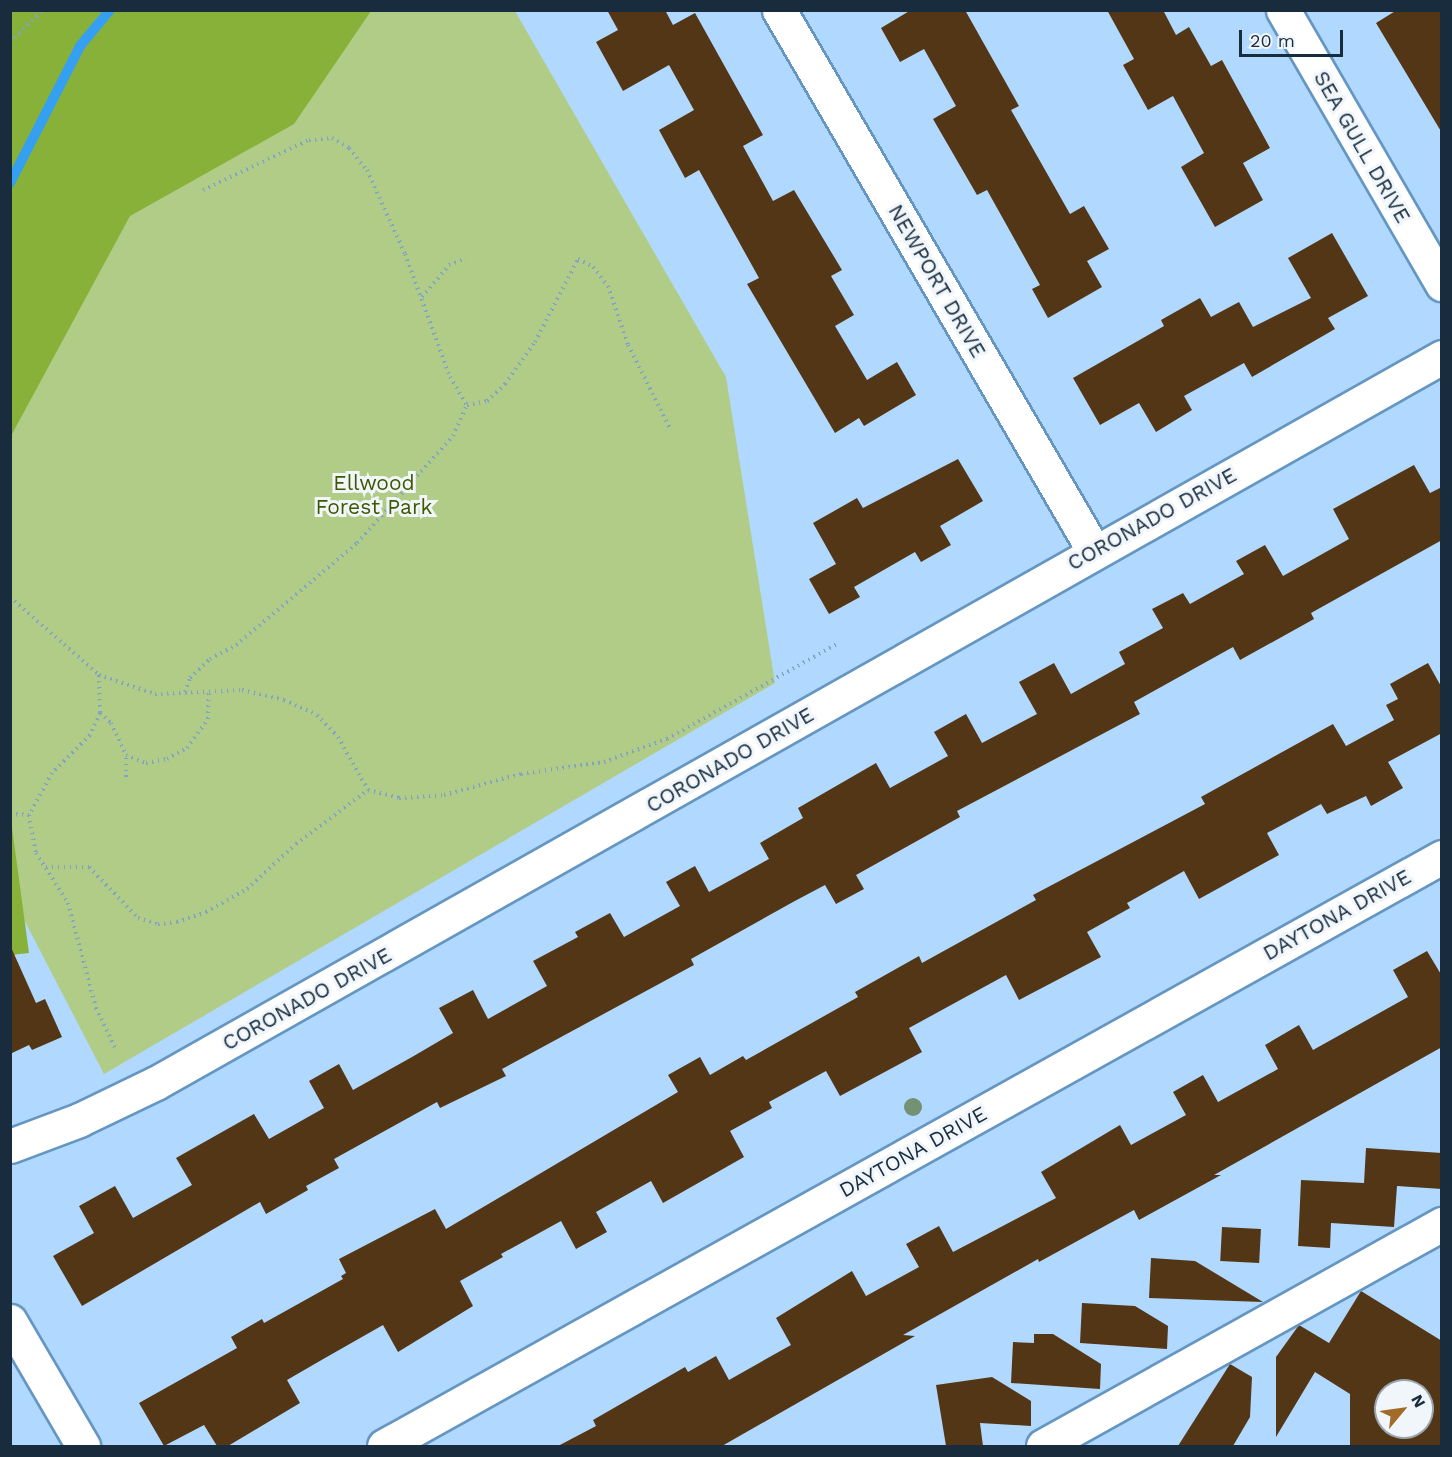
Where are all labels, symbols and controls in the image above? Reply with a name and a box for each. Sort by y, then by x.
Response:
scale bar [1242,18,1346,56]
text: 20 m [1250,30,1295,51]
street label: SEA GULL DRIVE [1308,66,1416,228]
street label: NEWPORT DRIVE [883,200,991,362]
street label: CORONADO DRIVE [1063,462,1241,576]
park label: Ellwood Forest Park [316,470,432,520]
street label: CORONADO DRIVE [642,702,818,818]
street label: DAYTONA DRIVE [1258,864,1416,966]
street label: CORONADO DRIVE [218,942,396,1056]
street label: DAYTONA DRIVE [834,1101,992,1203]
north arrow [1374,1379,1434,1439]
text: N [1407,1391,1430,1411]

